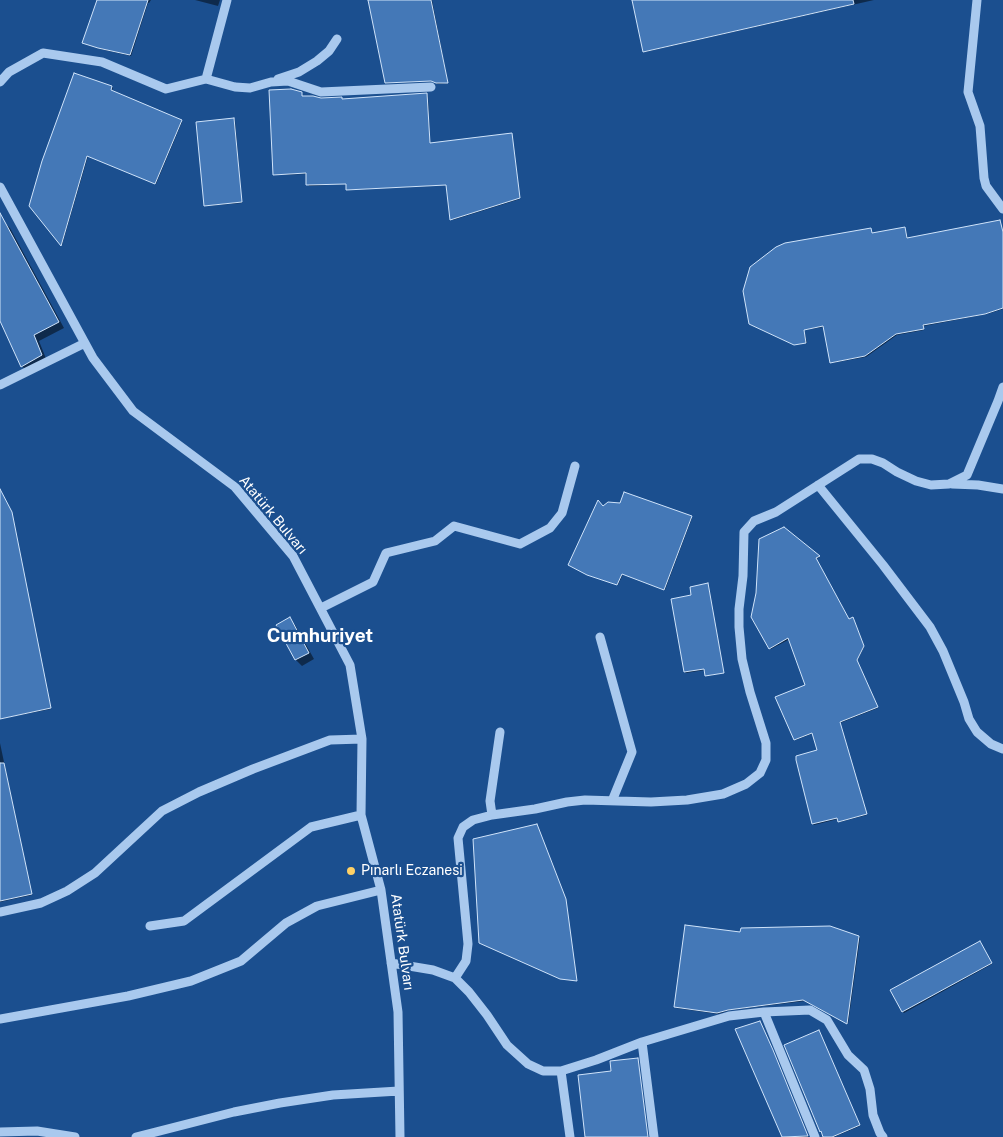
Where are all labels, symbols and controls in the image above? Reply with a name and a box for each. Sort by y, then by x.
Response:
street label: Atatürk Bulvarı [235,472,311,558]
district label: Cumhuriyet [267,625,373,647]
place label: Pınarlı Eczanesi [361,863,463,879]
marker: Pınarlı Eczanesi [345,865,357,877]
street label: Atatürk Bulvarı [387,893,417,991]

